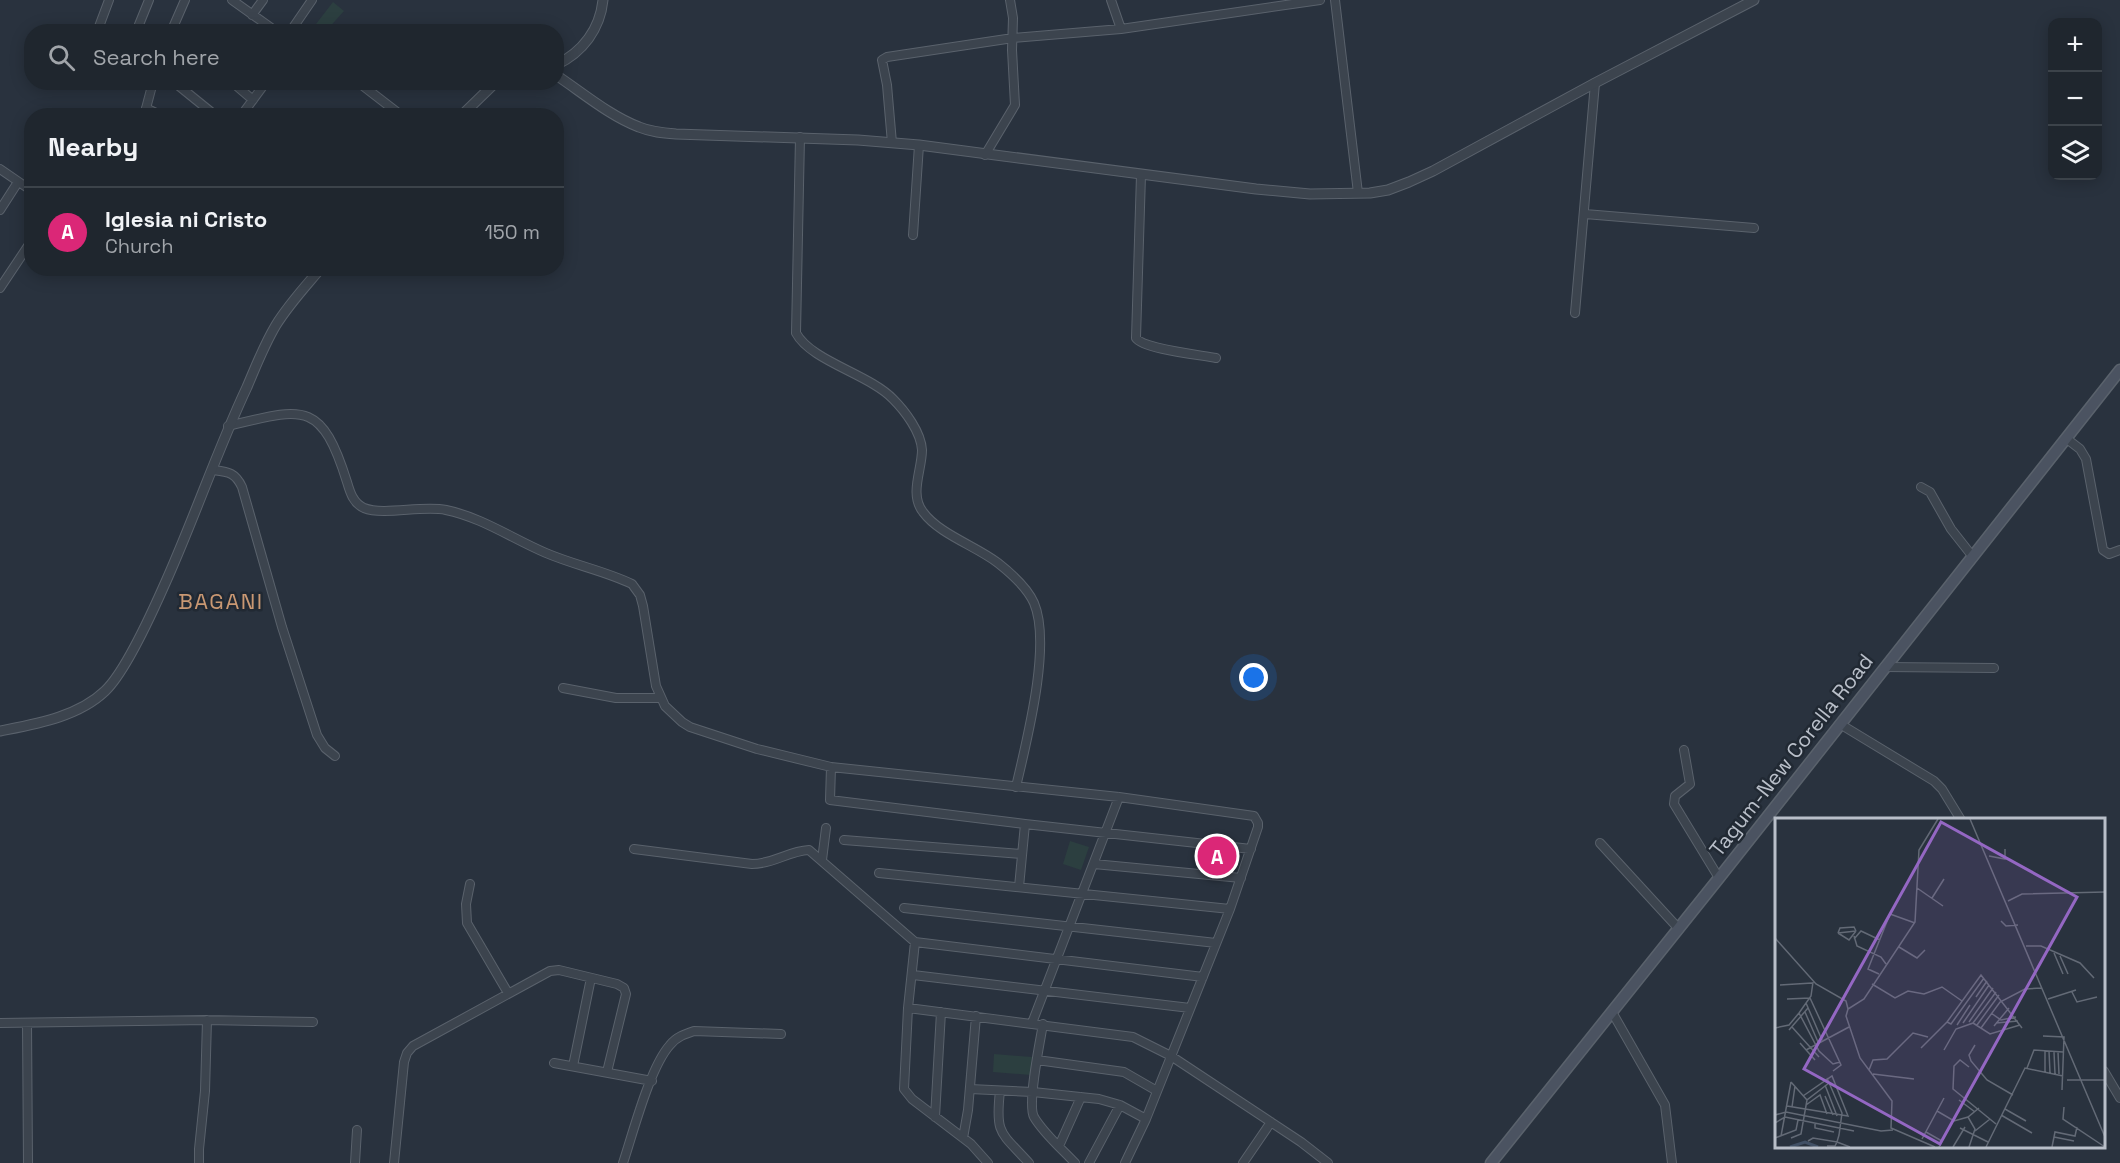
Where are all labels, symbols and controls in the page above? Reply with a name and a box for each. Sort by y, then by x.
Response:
map controls [2048,18,2102,180]
button: + [2048,18,2102,72]
search box [24,24,564,90]
icon: search [45,41,78,74]
text: Search here [93,43,220,71]
button: − [2048,72,2102,126]
button: layers [2048,126,2102,180]
text: Nearby [48,130,138,164]
text: Iglesia ni Cristo [105,205,267,233]
text: A [61,219,74,245]
text: 150 m [485,219,540,245]
text: Church [105,233,174,259]
district label: BAGANI [178,587,264,615]
street label: Tagum-New Corella Road [1703,648,1879,862]
your location [1239,663,1268,692]
inset map [1775,818,2105,1148]
pin: A [1198,834,1236,878]

